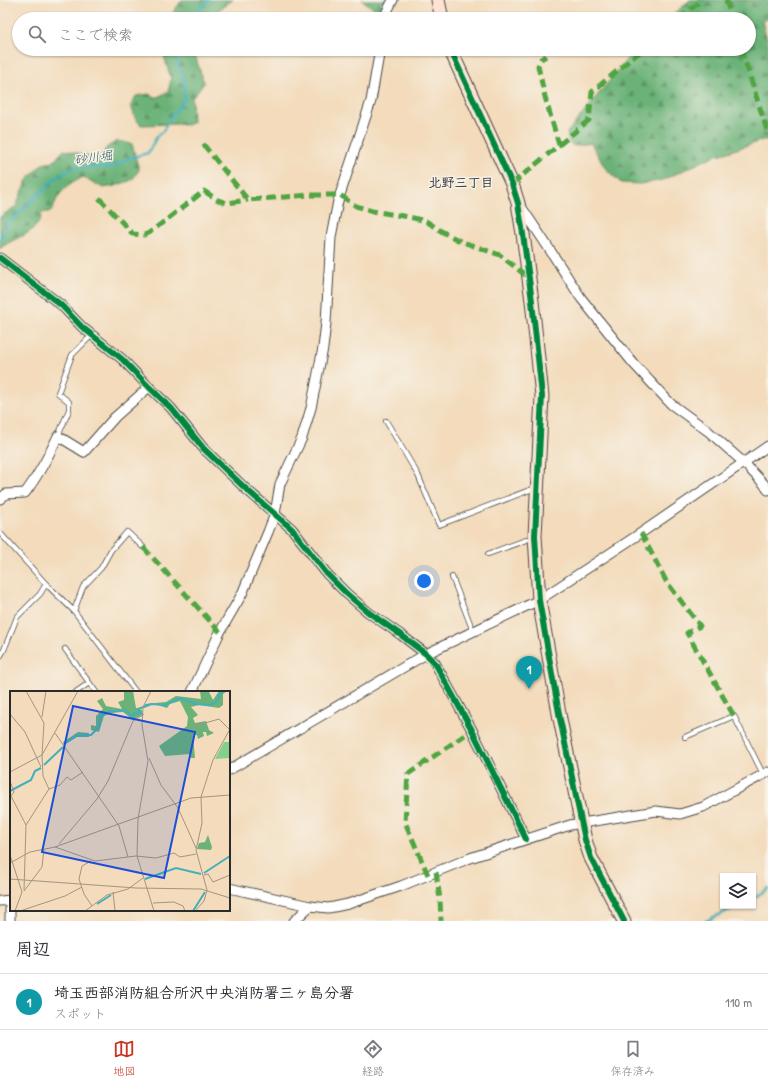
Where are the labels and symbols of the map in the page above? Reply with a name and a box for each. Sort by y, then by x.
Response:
water label: 砂川堀 [72,145,115,169]
district label: 北野三丁目 [428,173,494,191]
your location [414,571,434,591]
pin: 1 [516,656,542,689]
inset map [10,691,230,911]

